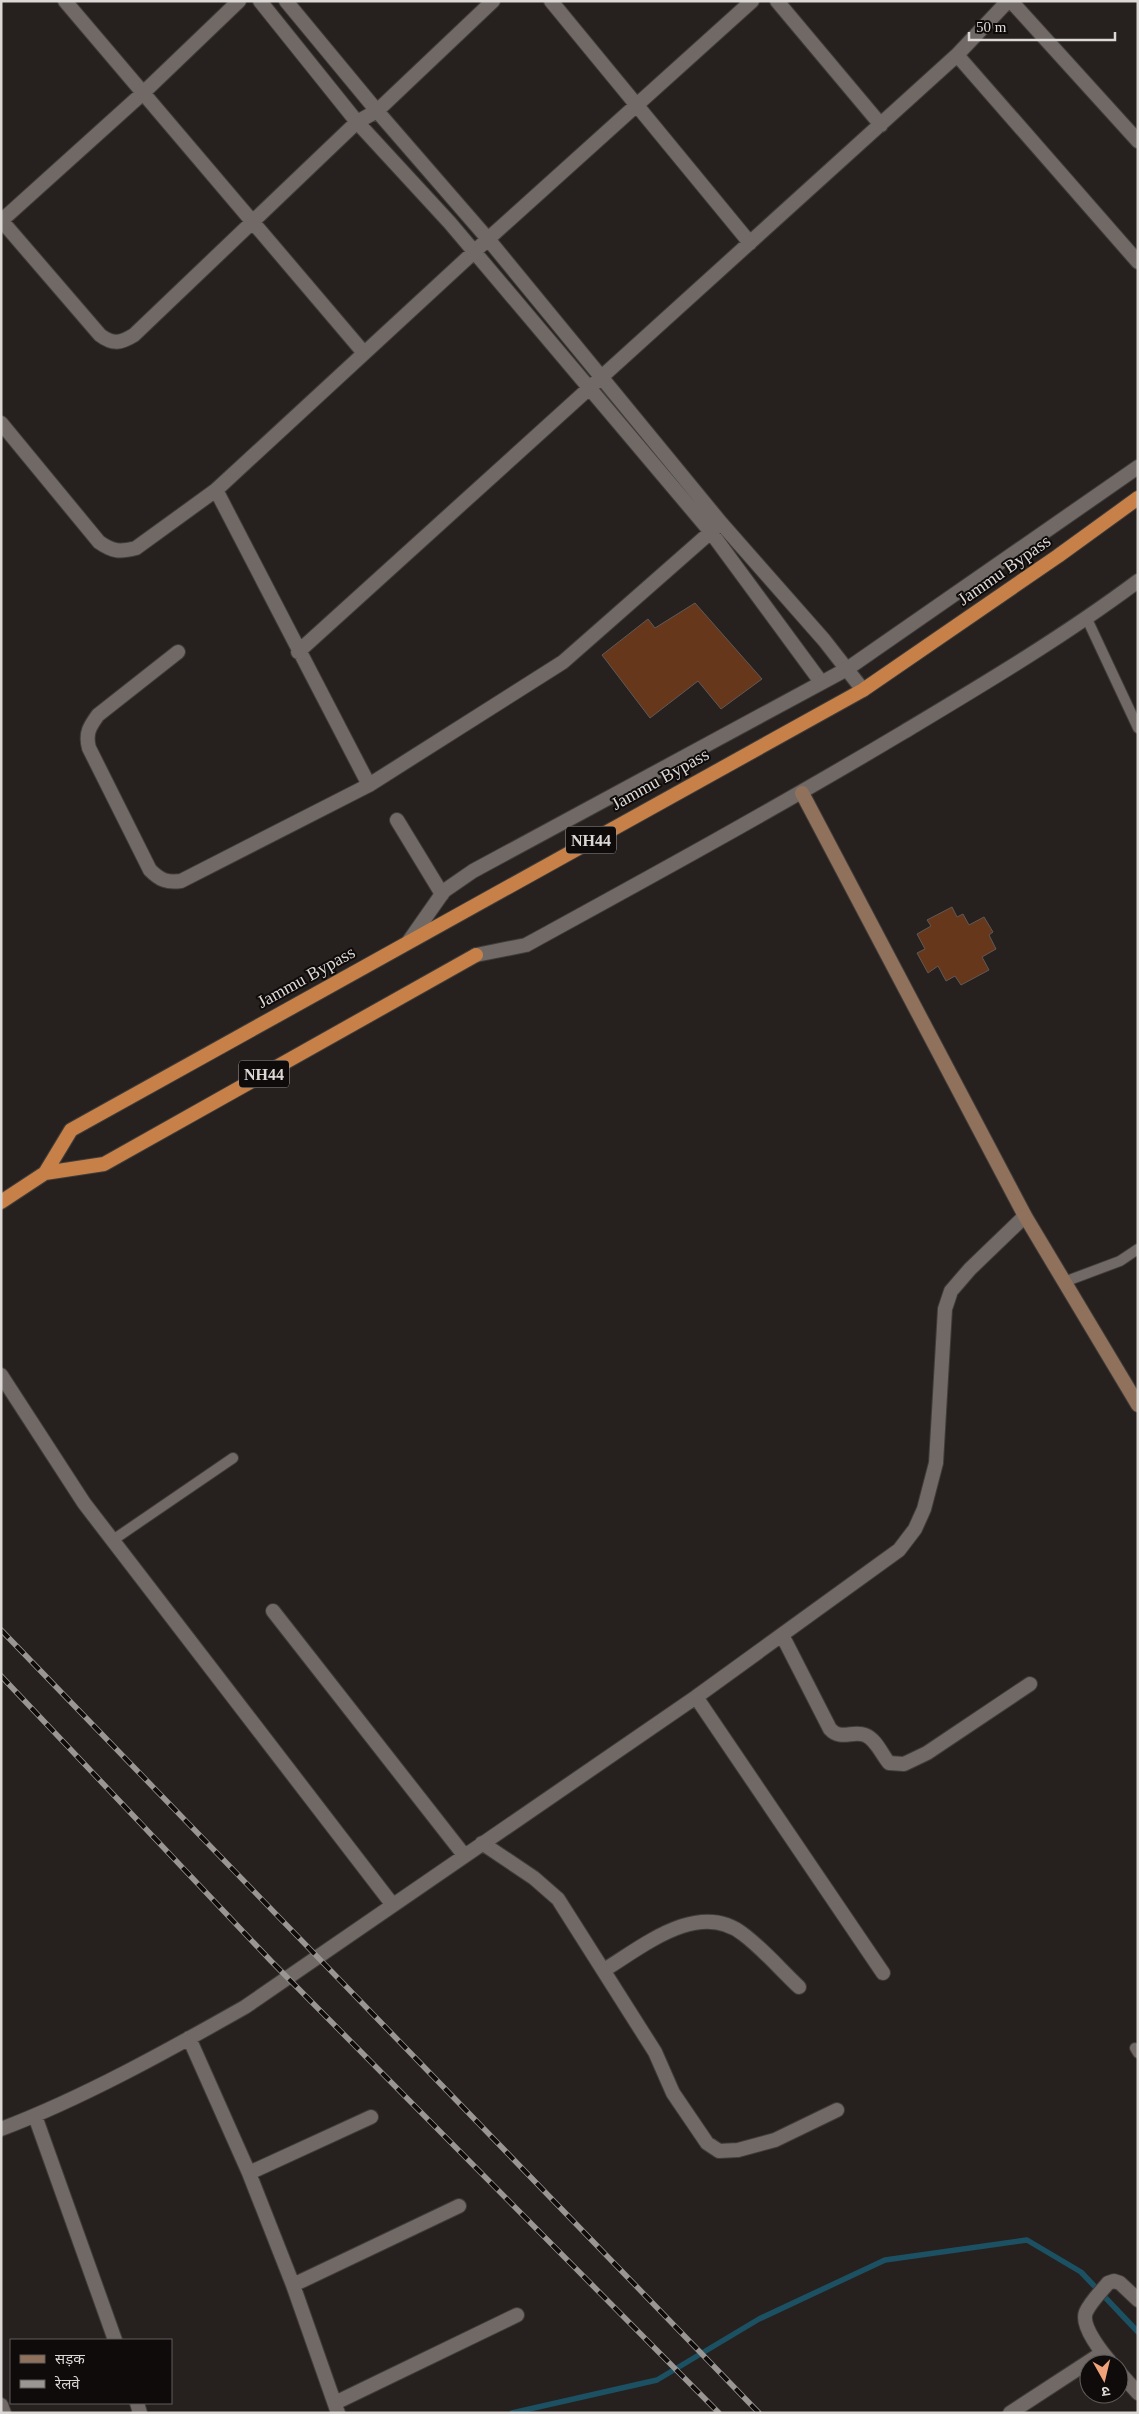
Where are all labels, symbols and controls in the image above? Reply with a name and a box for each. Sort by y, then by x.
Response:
scale bar [969,10,1115,42]
text: 50 m [976,19,1007,35]
street label: Jammu Bypass [954,531,1054,609]
street label: Jammu Bypass [608,744,712,814]
road number: NH44 [566,826,616,854]
street label: Jammu Bypass [254,942,358,1012]
road number: NH44 [239,1060,289,1088]
legend [10,2339,172,2404]
text: सड़क [55,2351,85,2367]
north arrow [1079,2354,1129,2404]
text: रेलवे [54,2375,80,2392]
text: उ [1100,2383,1111,2399]

